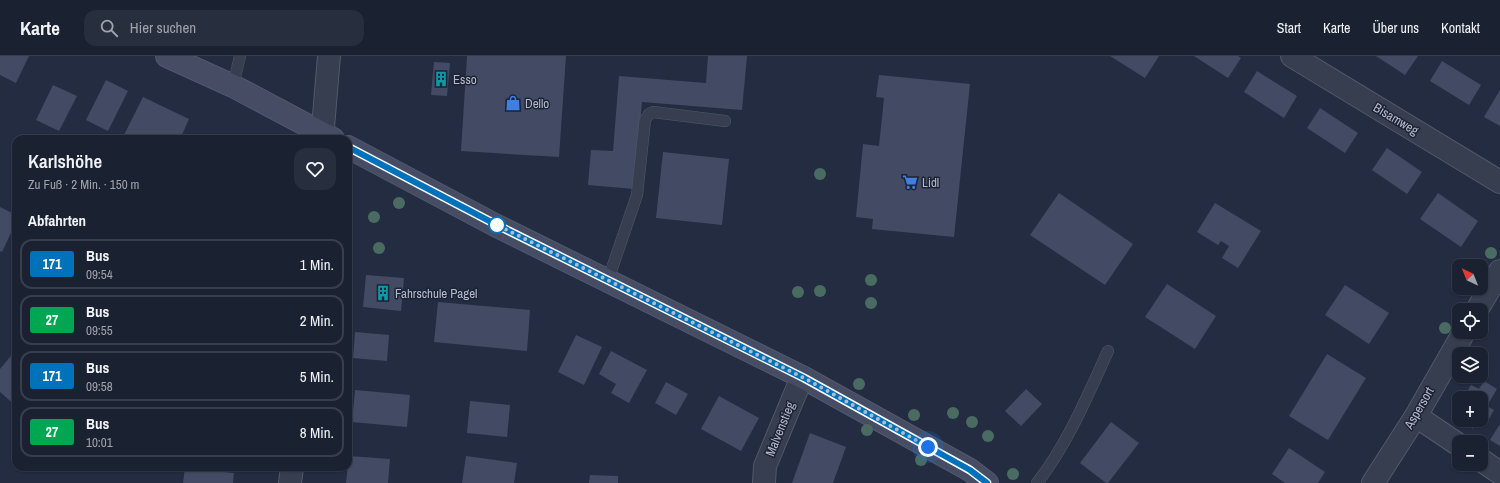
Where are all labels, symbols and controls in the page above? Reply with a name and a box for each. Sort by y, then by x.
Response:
search box [84,10,364,46]
text: Karte [20,15,60,41]
icon: search [98,17,120,39]
text: Hier suchen [130,17,196,38]
text: Start [1277,19,1301,37]
text: Karte [1323,19,1350,37]
text: Über uns [1372,19,1419,37]
text: Kontakt [1441,19,1480,37]
building icon: Esso [432,70,450,88]
place label: Esso [453,71,477,88]
shop icon: Dello [504,94,522,112]
place label: Dello [525,95,549,112]
street label: Bisamweg [1370,99,1422,139]
text: Karlshöhe [28,148,102,174]
button: heart [294,148,336,190]
supermarket icon: Lidl [901,173,919,191]
place label: Lidl [922,174,939,191]
text: Zu Fuß · 2 Min. · 150 m [28,176,139,193]
text: Abfahrten [28,210,86,231]
unlabelled marker [488,216,506,234]
text: Bus [86,245,109,266]
text: 1 Min. [300,254,334,275]
text: 171 [42,255,62,273]
north arrow [1452,259,1488,295]
map controls [1452,259,1488,471]
text: 09:54 [86,266,113,283]
building icon: Fahrschule Pagel [374,284,392,302]
place label: Fahrschule Pagel [395,285,477,302]
text: Bus [86,301,109,322]
button: locate [1452,303,1488,339]
text: 2 Min. [300,310,334,331]
text: 27 [46,311,58,329]
text: 09:55 [86,322,113,339]
button: layers [1452,347,1488,383]
text: Bus [86,357,109,378]
text: 5 Min. [300,366,334,387]
text: 171 [42,367,62,385]
text: 09:58 [86,378,113,395]
street label: Aspersort [1400,384,1438,433]
button: + [1452,391,1488,427]
street label: Malvenstieg [761,399,799,459]
text: Bus [86,413,109,434]
text: 8 Min. [300,422,334,443]
text: 27 [46,423,58,441]
text: 10:01 [86,434,113,451]
button: − [1452,435,1488,471]
your location [918,437,938,457]

